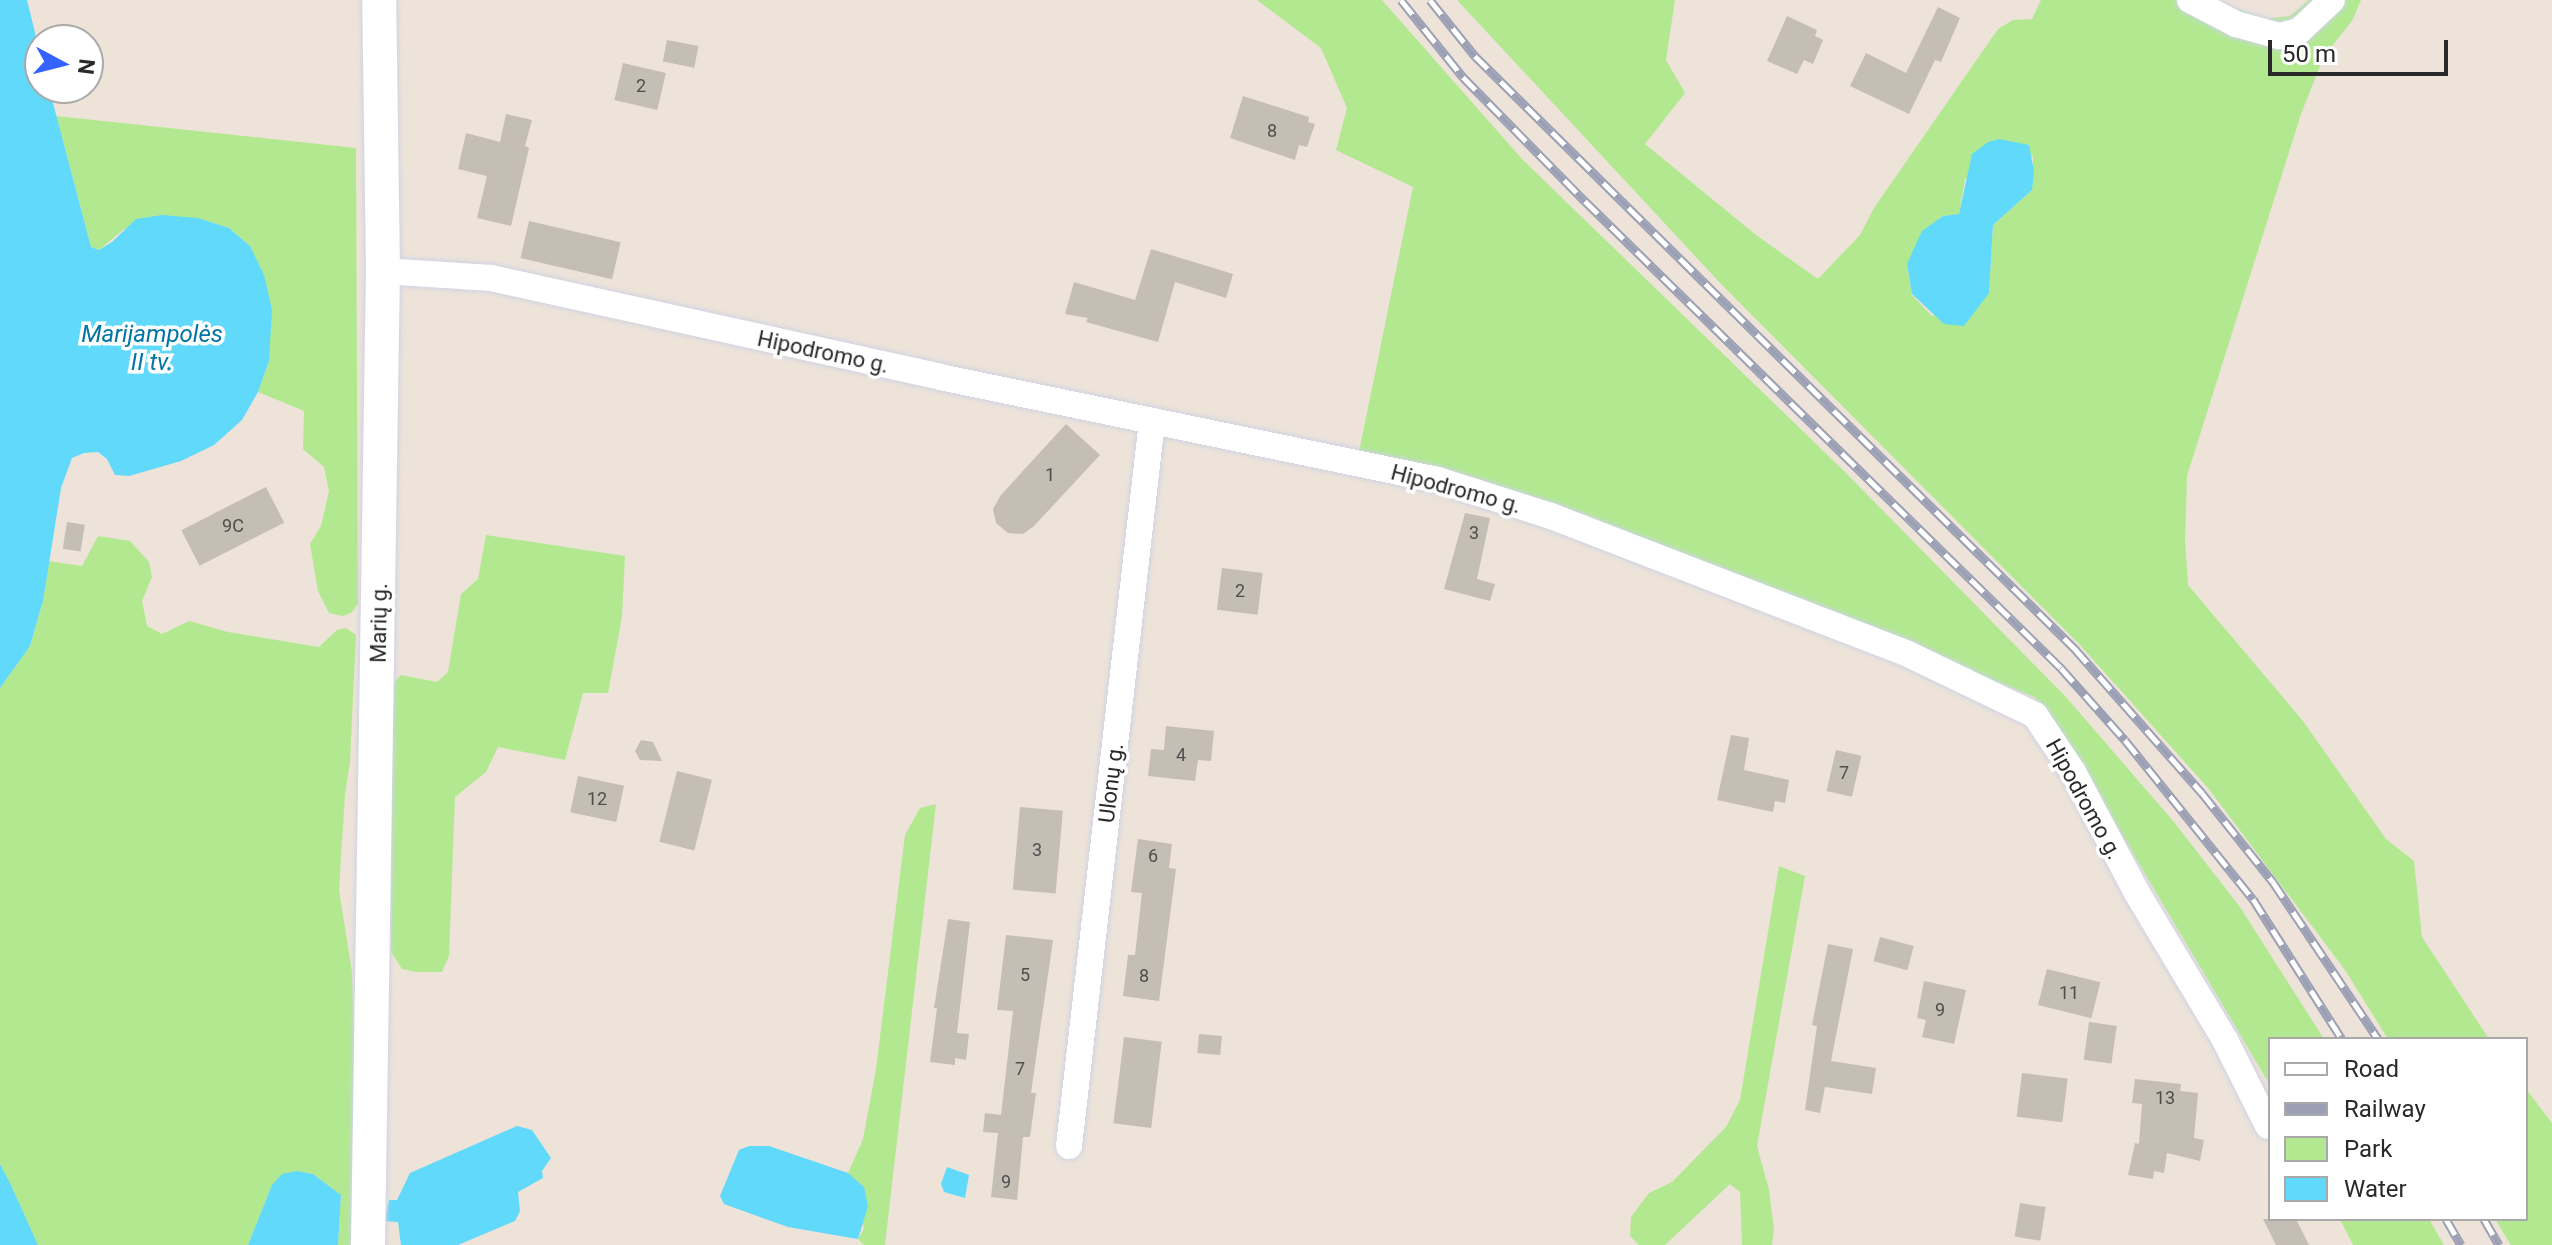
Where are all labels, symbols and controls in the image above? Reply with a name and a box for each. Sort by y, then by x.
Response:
north arrow [24,24,104,104]
scale bar [2272,24,2452,74]
text: 50 m [2282,40,2336,68]
text: N [73,58,100,76]
house number: 2 [636,75,646,97]
house number: 8 [1267,120,1277,142]
water label: Marijampolės II tv. [81,321,223,377]
street label: Hipodromo g. [755,325,891,379]
street label: Hipodromo g. [1388,459,1524,519]
house number: 1 [1045,464,1055,486]
house number: 9C [222,515,244,537]
house number: 3 [1469,522,1479,544]
house number: 2 [1235,580,1245,602]
street label: Marių g. [365,583,393,663]
street label: Hipodromo g. [2040,734,2128,864]
street label: Ulonų g. [1093,742,1129,824]
house number: 4 [1176,744,1186,766]
house number: 7 [1839,762,1849,784]
house number: 12 [587,788,607,810]
house number: 3 [1032,839,1042,861]
house number: 6 [1148,845,1158,867]
house number: 5 [1020,964,1030,986]
house number: 8 [1139,965,1149,987]
house number: 11 [2059,982,2079,1004]
house number: 9 [1935,999,1945,1021]
legend [2268,1037,2528,1221]
text: Road [2344,1055,2399,1083]
house number: 7 [1015,1058,1025,1080]
house number: 13 [2155,1087,2175,1109]
text: Railway [2344,1095,2426,1123]
text: Park [2344,1135,2392,1163]
house number: 9 [1001,1171,1011,1193]
text: Water [2344,1175,2407,1203]

